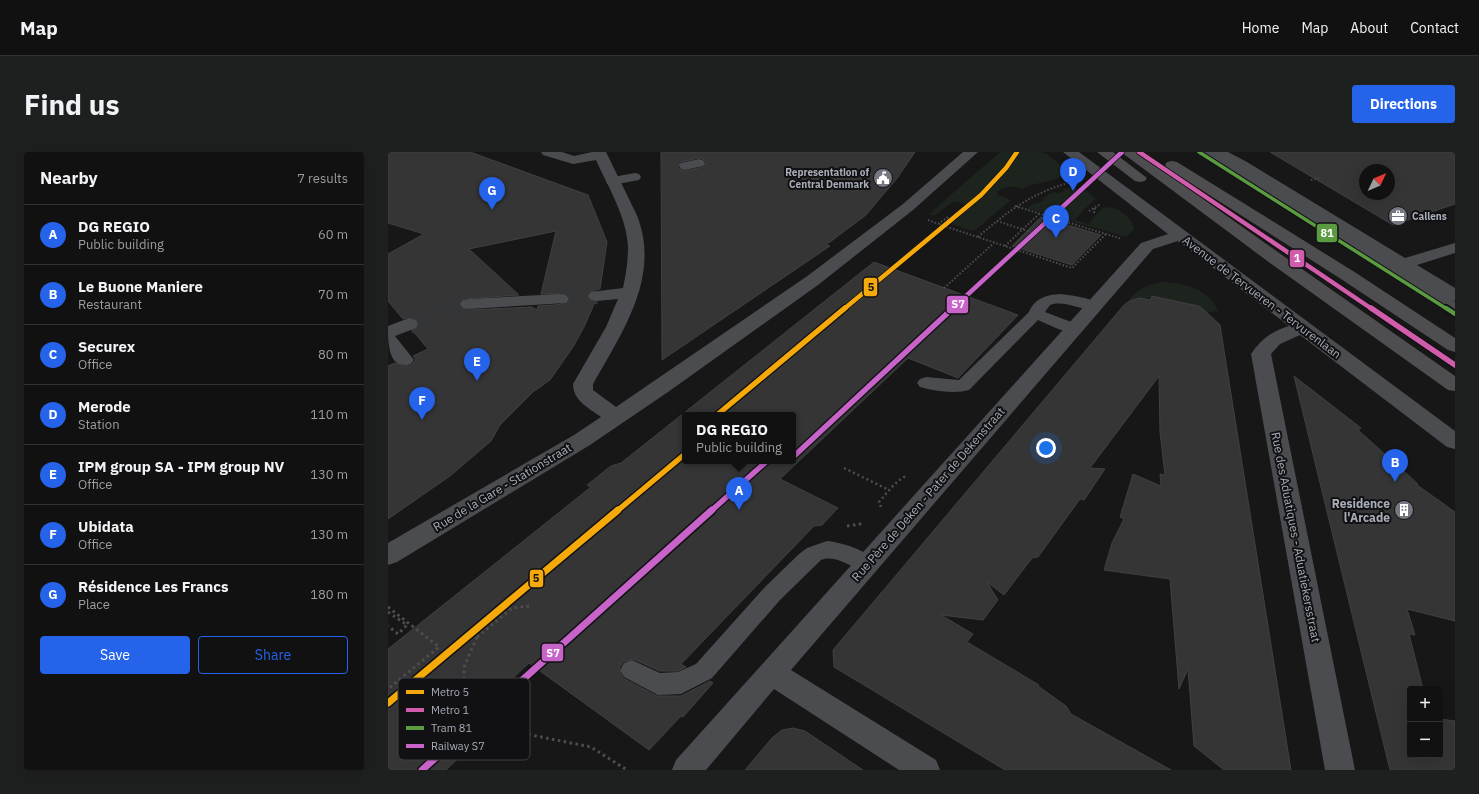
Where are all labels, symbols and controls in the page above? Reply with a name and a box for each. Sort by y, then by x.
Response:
text: Map [20,16,58,40]
text: Home [1242,19,1279,37]
text: Map [1301,19,1328,37]
text: About [1350,19,1388,37]
text: Contact [1410,19,1459,37]
button: Directions [1352,85,1455,123]
text: Find us [24,86,120,123]
pin: D [1060,158,1086,191]
north arrow [1359,164,1395,200]
place label: Representation of Central Denmark [785,166,869,191]
text: Nearby [40,167,98,189]
public building icon: Representation of Central Denmark [872,167,894,189]
text: 7 results [297,170,348,187]
pin: G [479,177,505,210]
pin: C [1043,205,1069,238]
office icon: Callens [1387,205,1409,227]
place label: Callens [1412,210,1447,223]
text: DG REGIO [78,217,150,236]
line badge: 81 [1316,223,1338,243]
text: A [49,226,57,243]
text: 60 m [318,226,348,243]
text: 81 [1320,226,1334,240]
street label: Avenue de Tervueren - Tervurenlaan [1180,232,1344,362]
text: Public building [78,236,164,253]
line badge: 1 [1289,249,1305,268]
text: 1 [1294,251,1301,265]
text: Le Buone Maniere [78,277,203,296]
line badge: 5 [863,277,878,297]
text: 5 [868,280,875,294]
text: B [49,286,57,303]
text: 70 m [318,286,348,303]
line badge: S7 [946,295,969,314]
text: Restaurant [78,296,142,313]
text: S7 [951,297,965,311]
text: Securex [78,337,135,356]
text: C [49,346,57,363]
text: 80 m [318,346,348,363]
pin: E [464,348,490,381]
text: Office [78,356,112,373]
pin: F [409,387,435,420]
text: Merode [78,397,131,416]
street label: Rue Père de Deken - Pater de Dekenstraat [848,404,1008,584]
text: D [48,406,58,423]
text: 110 m [310,406,348,423]
popup [682,412,796,464]
text: Station [78,416,120,433]
text: DG REGIO [696,420,768,439]
street label: Rue des Aduatiques - Aduatiekersstraat [1268,431,1324,643]
your location [1036,438,1056,458]
text: Public building [696,439,782,456]
street label: Rue de la Gare - Stationstraat [430,440,574,534]
pin: B [1382,449,1408,482]
text: IPM group SA - IPM group NV [78,457,284,476]
text: E [49,466,57,483]
text: 130 m [310,466,348,483]
text: Office [78,476,112,493]
pin: A [726,477,752,510]
place label: Residence l'Arcade [1332,496,1390,525]
building icon: Residence l'Arcade [1393,499,1415,521]
text: Ubidata [78,517,134,536]
text: F [49,526,57,543]
text: 130 m [310,526,348,543]
text: Office [78,536,112,553]
line badge: 5 [529,569,544,588]
text: 5 [533,571,540,585]
text: Résidence Les Francs [78,577,229,596]
text: G [48,586,58,603]
text: 180 m [310,586,348,603]
text: Place [78,596,110,613]
button: Save [40,636,190,674]
button: Share [198,636,348,674]
line badge: S7 [541,643,564,662]
text: S7 [546,646,560,660]
legend [398,678,530,760]
text: Metro 5 [431,685,469,699]
map controls [1407,686,1443,758]
button: + [1407,686,1443,722]
text: Metro 1 [431,703,470,717]
text: Tram 81 [431,721,472,735]
button: − [1407,722,1443,758]
text: Railway S7 [431,739,485,753]

